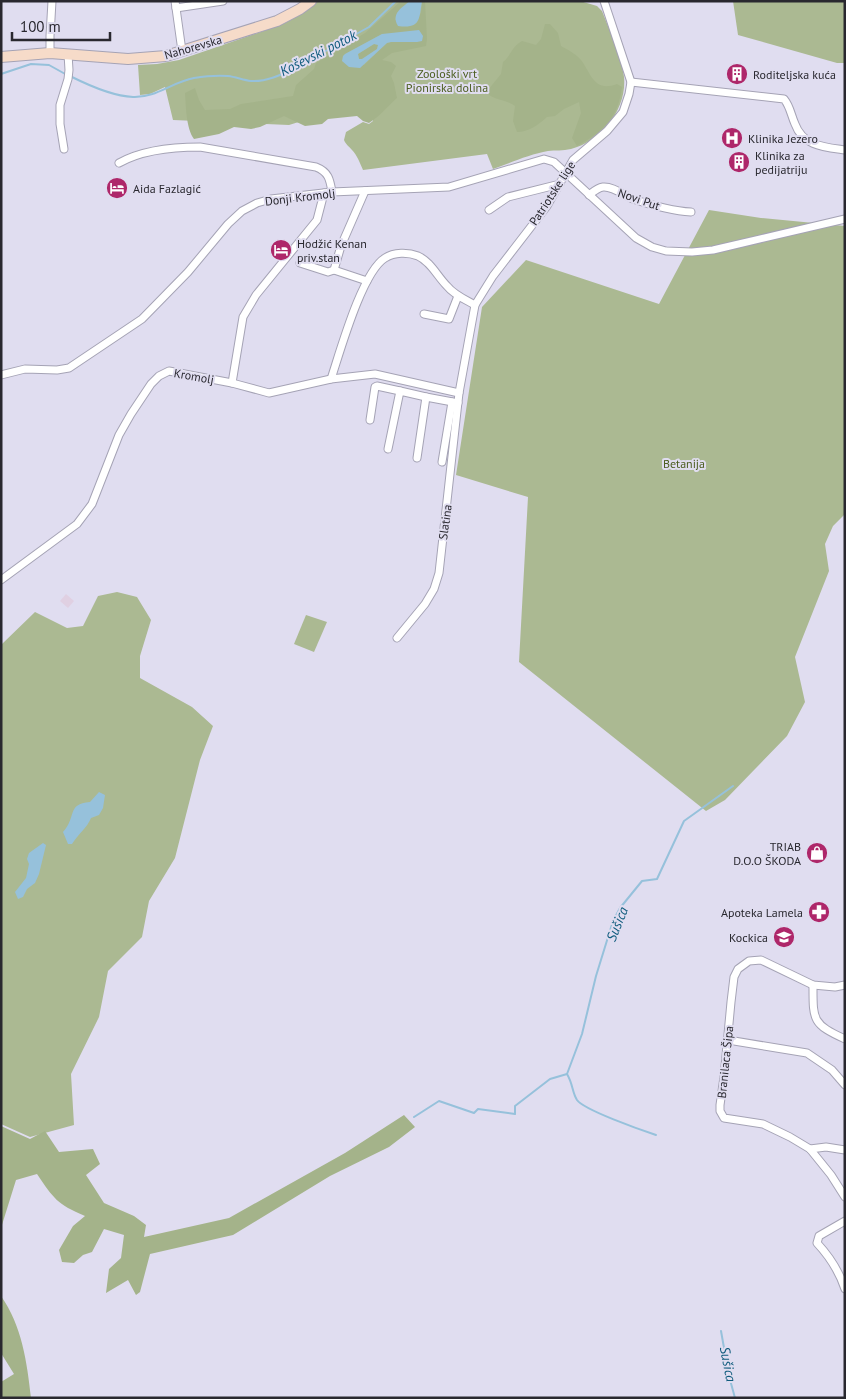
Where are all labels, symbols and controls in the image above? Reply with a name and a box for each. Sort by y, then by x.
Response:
scale bar [12,10,110,42]
text: 100 m [20,17,61,36]
water label: Koševski potok [277,26,360,80]
street label: Nahorevska [162,32,224,62]
building icon: Roditeljska kuća [725,62,749,86]
park label: Zoološki vrt Pionirska dolina [406,66,488,95]
place label: Roditeljska kuća [753,67,836,82]
hospital icon: Klinika Jezero [720,126,744,150]
place label: Klinika Jezero [748,131,818,146]
place label: Klinika za pedijatriju [755,148,807,177]
building icon: Klinika za pedijatriju [727,150,751,174]
street label: Patriotske lige [526,158,578,228]
hotel icon: Aida Fazlagić [105,176,129,200]
place label: Aida Fazlagić [133,181,201,196]
street label: Donji Kromolj [264,185,336,209]
street label: Novi Put [616,185,662,213]
place label: Hodžić Kenan priv.stan [297,236,367,265]
hotel icon: Hodžić Kenan priv.stan [269,238,293,262]
street label: Kromolj [173,365,215,387]
park label: Betanija [663,456,705,471]
street label: Slatina [435,503,455,541]
place label: TRIAB D.O.O ŠKODA [733,839,801,868]
shop icon: TRIAB D.O.O ŠKODA [805,841,829,865]
pharmacy icon: Apoteka Lamela [807,900,831,924]
water label: Sušica [602,904,632,944]
place label: Apoteka Lamela [721,905,803,920]
school or university icon: Kockica [772,925,796,949]
place label: Kockica [729,930,768,945]
street label: Branilaca Šipa [714,1025,736,1099]
water label: Sušica [716,1345,740,1383]

